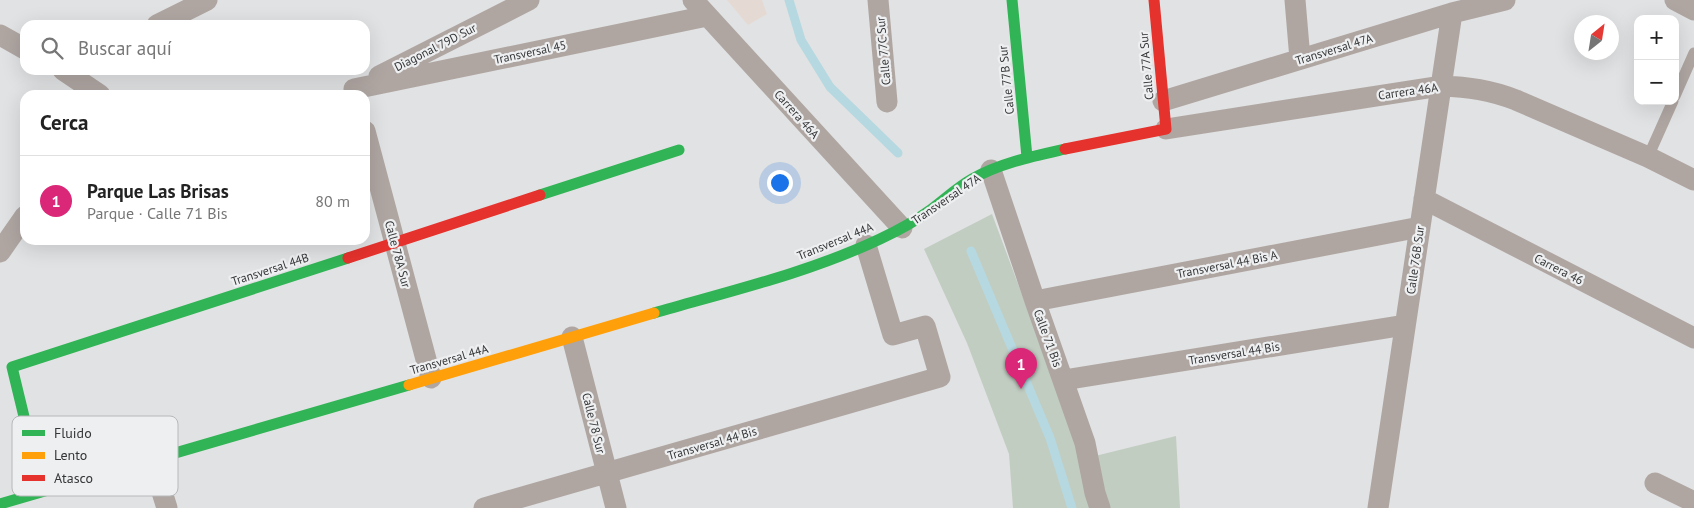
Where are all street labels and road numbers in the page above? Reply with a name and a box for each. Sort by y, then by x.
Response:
street label: Calle 77C Sur [873,16,893,86]
street label: Diagonal 79D Sur [391,20,479,74]
street label: Transversal 47A [1294,30,1374,68]
street label: Calle 77A Sur [1136,31,1156,101]
street label: Transversal 45 [492,37,568,67]
street label: Calle 77B Sur [995,45,1017,115]
street label: Carrera 46A [1377,79,1439,103]
street label: Carrera 46A [771,87,823,141]
street label: Transversal 47A [909,170,983,228]
street label: Calle 78A Sur [382,219,414,289]
street label: Transversal 44A [795,219,875,263]
street label: Calle 76B Sur [1403,225,1427,295]
street label: Transversal 44 Bis A [1176,247,1278,281]
street label: Transversal 44B [229,249,311,289]
street label: Carrera 46 [1532,250,1586,288]
street label: Calle 71 Bis [1031,307,1065,369]
street label: Transversal 44 Bis [1187,338,1281,368]
street label: Transversal 44A [408,341,490,377]
street label: Calle 78 Sur [579,391,609,455]
street label: Transversal 44 Bis [666,423,758,463]

